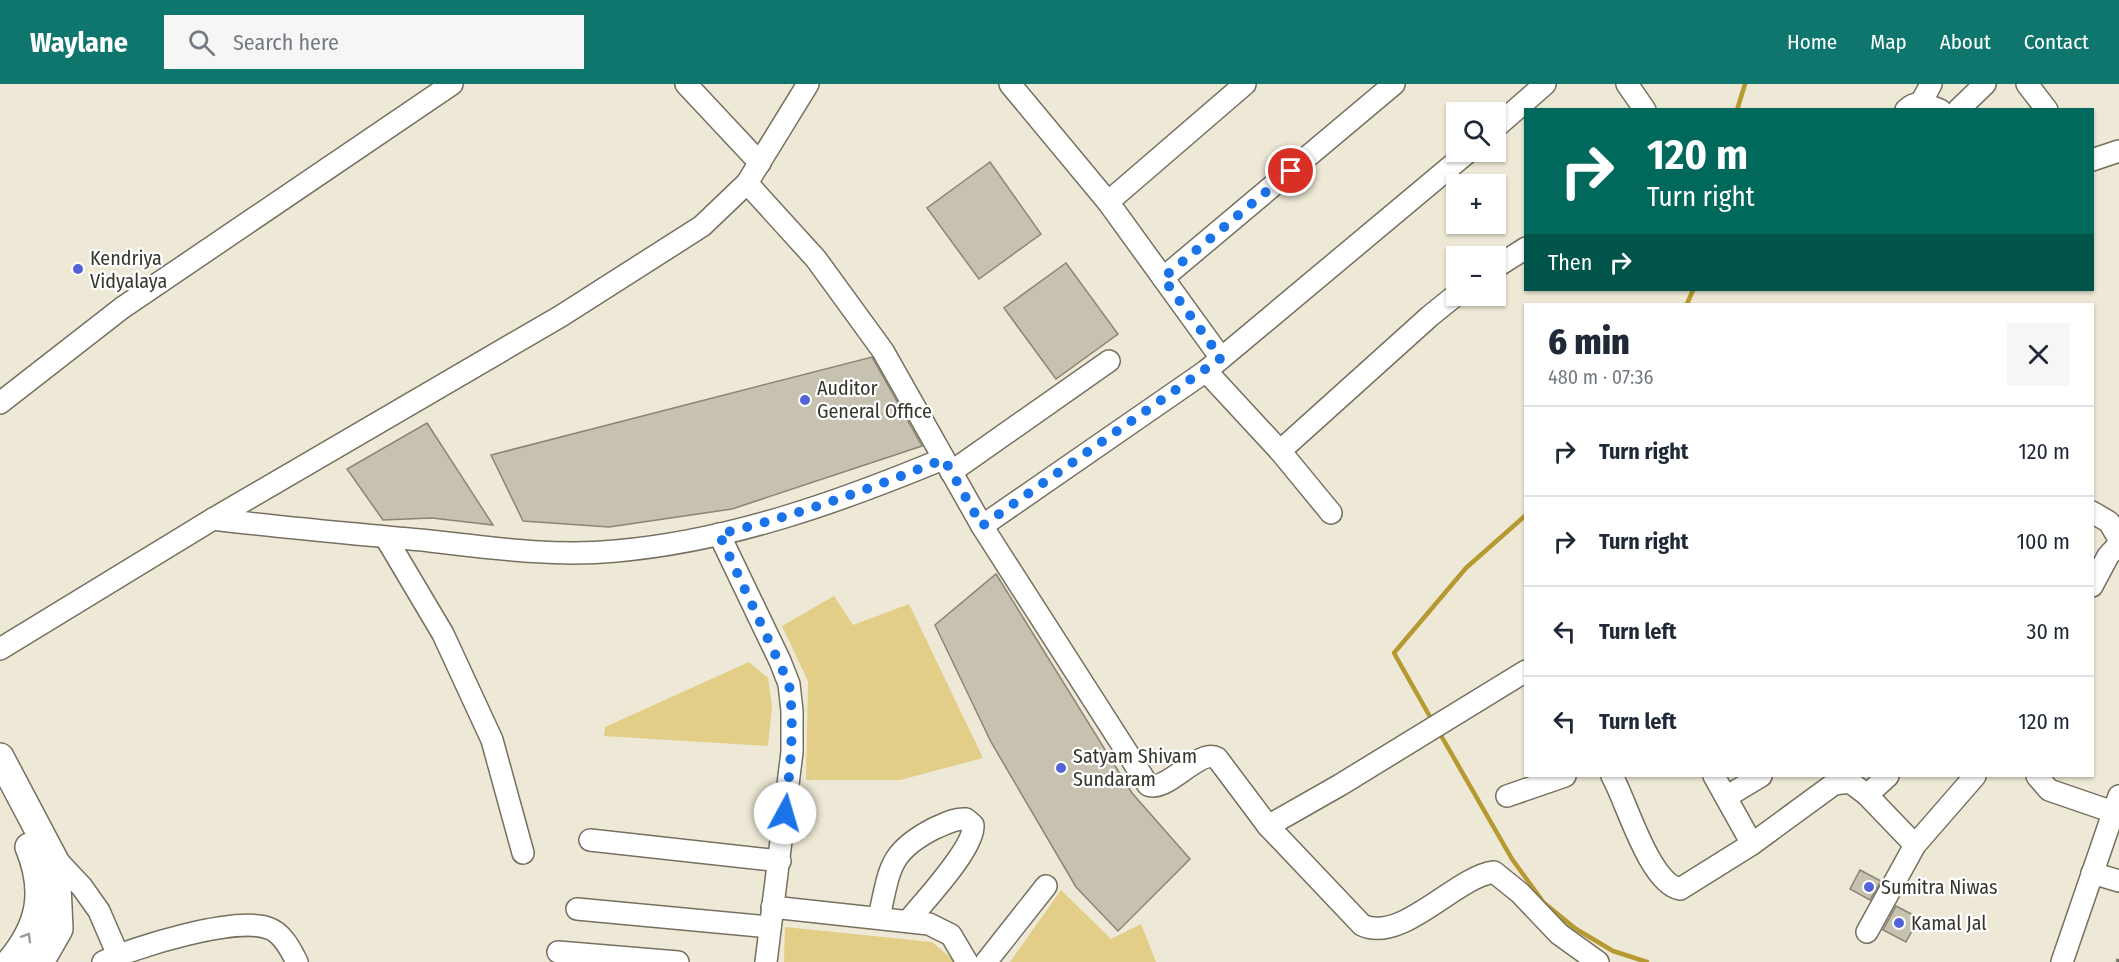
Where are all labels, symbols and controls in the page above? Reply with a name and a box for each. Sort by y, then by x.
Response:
search box [164,15,584,69]
text: Waylane [30,26,128,59]
icon: search [185,26,218,59]
text: Search here [233,29,339,56]
text: Home [1787,29,1837,55]
text: Map [1870,29,1907,55]
text: About [1940,29,1991,55]
text: Contact [2024,29,2089,55]
map controls [1446,102,1506,306]
button: search [1446,102,1506,162]
text: 120 m [1647,130,1748,180]
icon: right [1548,132,1626,210]
pin [1265,145,1316,196]
icon: arrive [1274,154,1307,187]
button: + [1446,174,1506,234]
text: Turn right [1647,181,1755,213]
place label: Kendriya Vidyalaya [90,246,167,293]
button: − [1446,246,1506,306]
icon: right [1604,246,1637,279]
text: Then [1548,249,1592,276]
marker: Kendriya Vidyalaya [71,262,85,276]
text: 6 min [1548,320,1630,364]
button: close [2007,323,2070,386]
text: 480 m · 07:36 [1548,365,1653,389]
place label: Auditor General Office [817,376,932,423]
marker: Auditor General Office [798,393,812,407]
icon: right [1548,435,1581,468]
text: Turn right [1599,438,1688,465]
text: 120 m [2018,438,2070,465]
icon: right [1548,525,1581,558]
text: Turn right [1599,528,1688,555]
text: 100 m [2016,528,2070,555]
icon: left [1548,615,1581,648]
text: Turn left [1599,618,1677,645]
text: 30 m [2027,618,2070,645]
icon: left [1548,705,1581,738]
text: Turn left [1599,708,1677,735]
text: 120 m [2018,708,2070,735]
place label: Satyam Shivam Sundaram [1073,744,1197,791]
marker: Satyam Shivam Sundaram [1054,761,1068,775]
position arrow [753,781,817,845]
place label: Sumitra Niwas [1881,875,1997,899]
marker: Sumitra Niwas [1862,880,1876,894]
place label: Kamal Jal [1911,911,1987,935]
marker: Kamal Jal [1892,916,1906,930]
one-way arrow [20,933,32,943]

